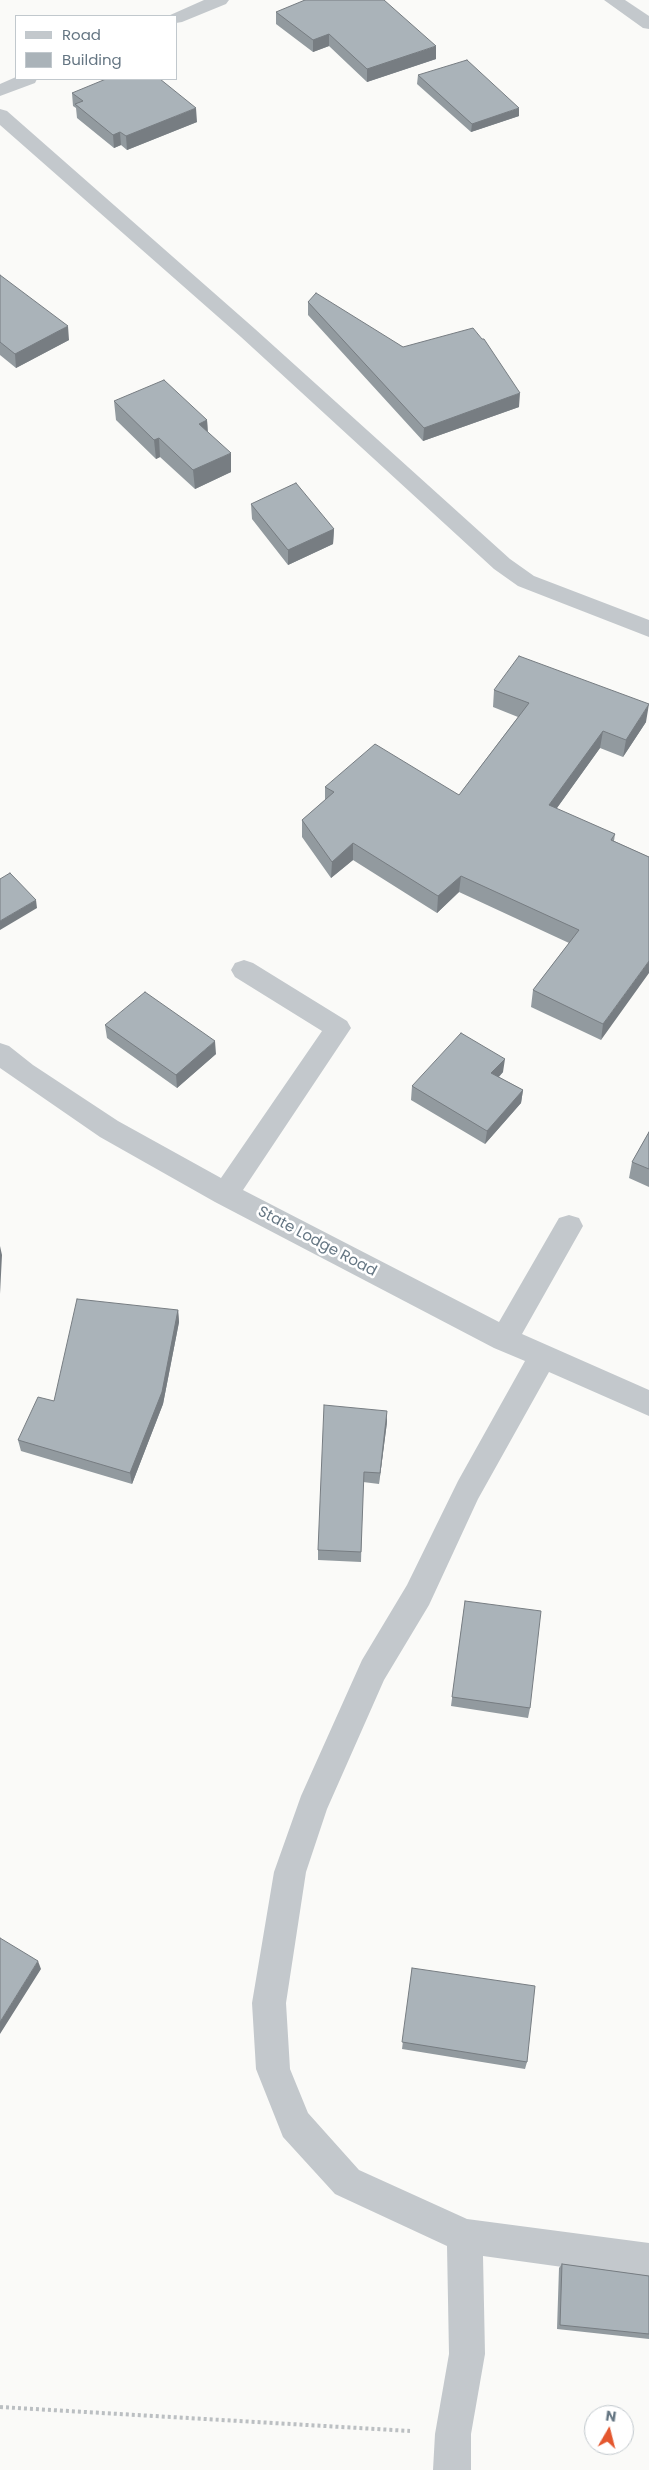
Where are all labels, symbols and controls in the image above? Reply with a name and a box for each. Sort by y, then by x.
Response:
legend [15,15,178,80]
text: Road [62,24,101,45]
text: Building [62,49,122,70]
street label: State Lodge Road [255,1203,379,1281]
north arrow [584,2405,634,2455]
text: N [604,2406,618,2427]

